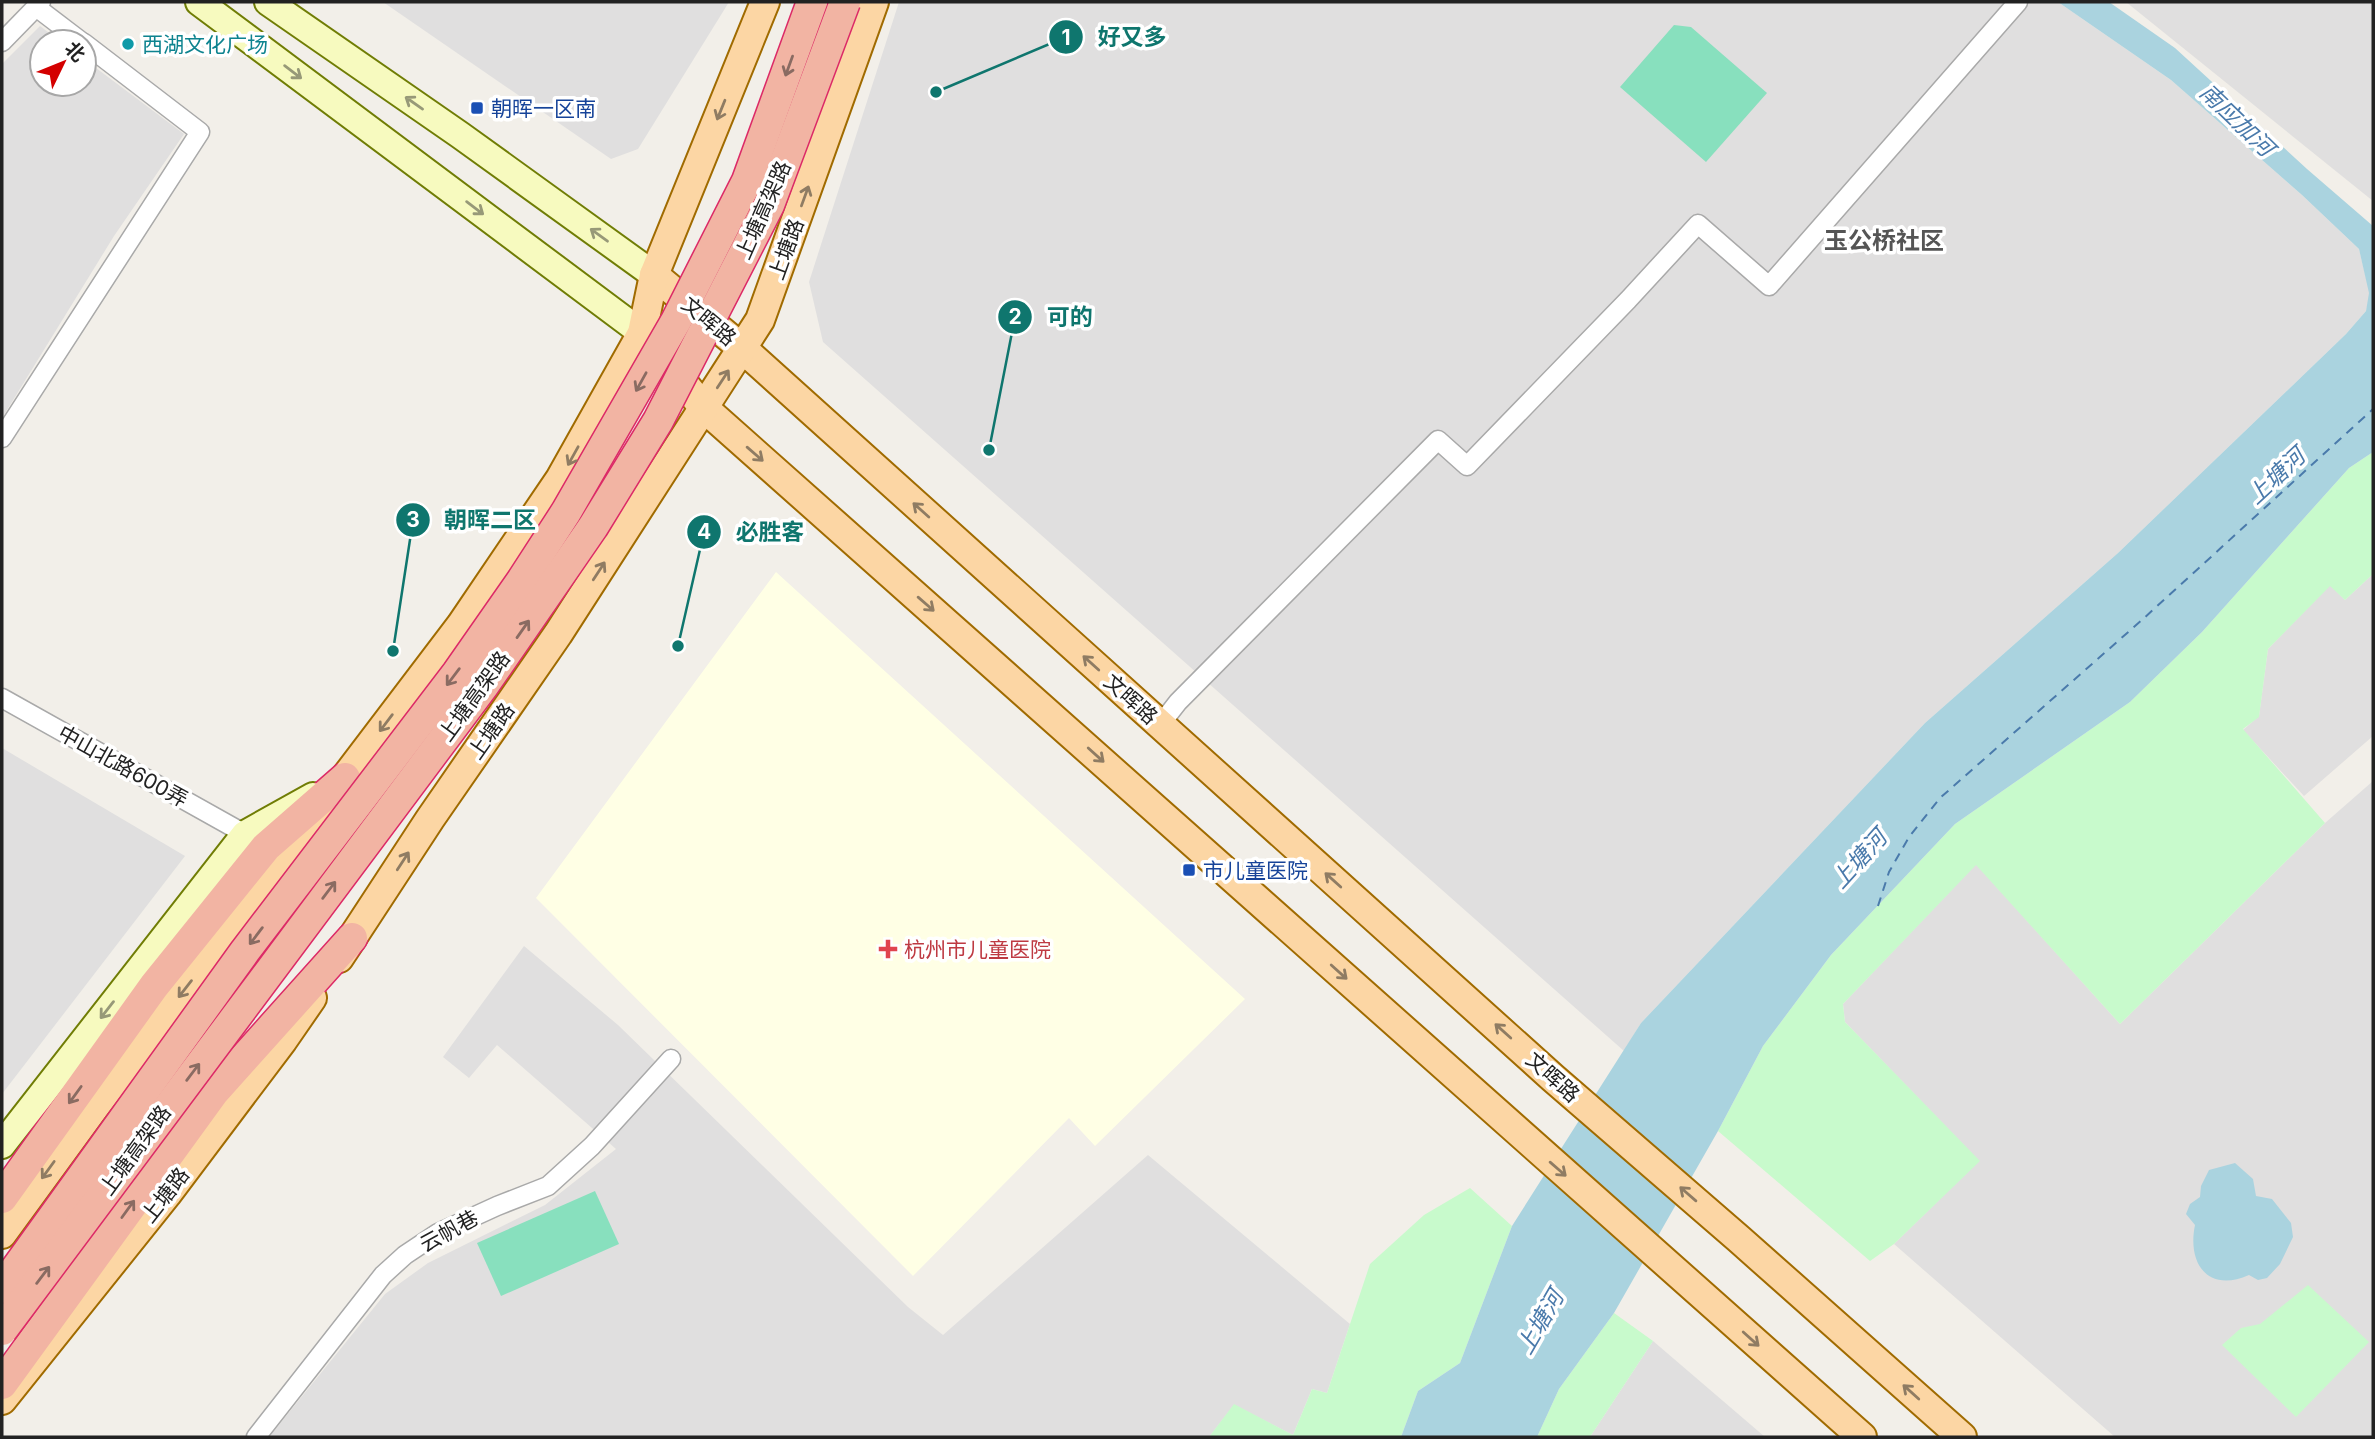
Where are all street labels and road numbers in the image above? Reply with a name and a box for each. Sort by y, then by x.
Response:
street label: 上塘高架路 [730,157,796,263]
street label: 上塘路 [763,215,809,283]
street label: 文晖路 [677,291,741,351]
street label: 上塘高架路 [433,646,515,746]
street label: 文晖路 [1099,669,1163,729]
street label: 上塘路 [463,698,519,764]
street label: 中山北路600弄 [54,720,192,812]
street label: 文晖路 [1521,1047,1585,1107]
street label: 上塘高架路 [94,1100,176,1200]
street label: 上塘路 [136,1162,194,1228]
street label: 云帆巷 [415,1205,483,1257]

